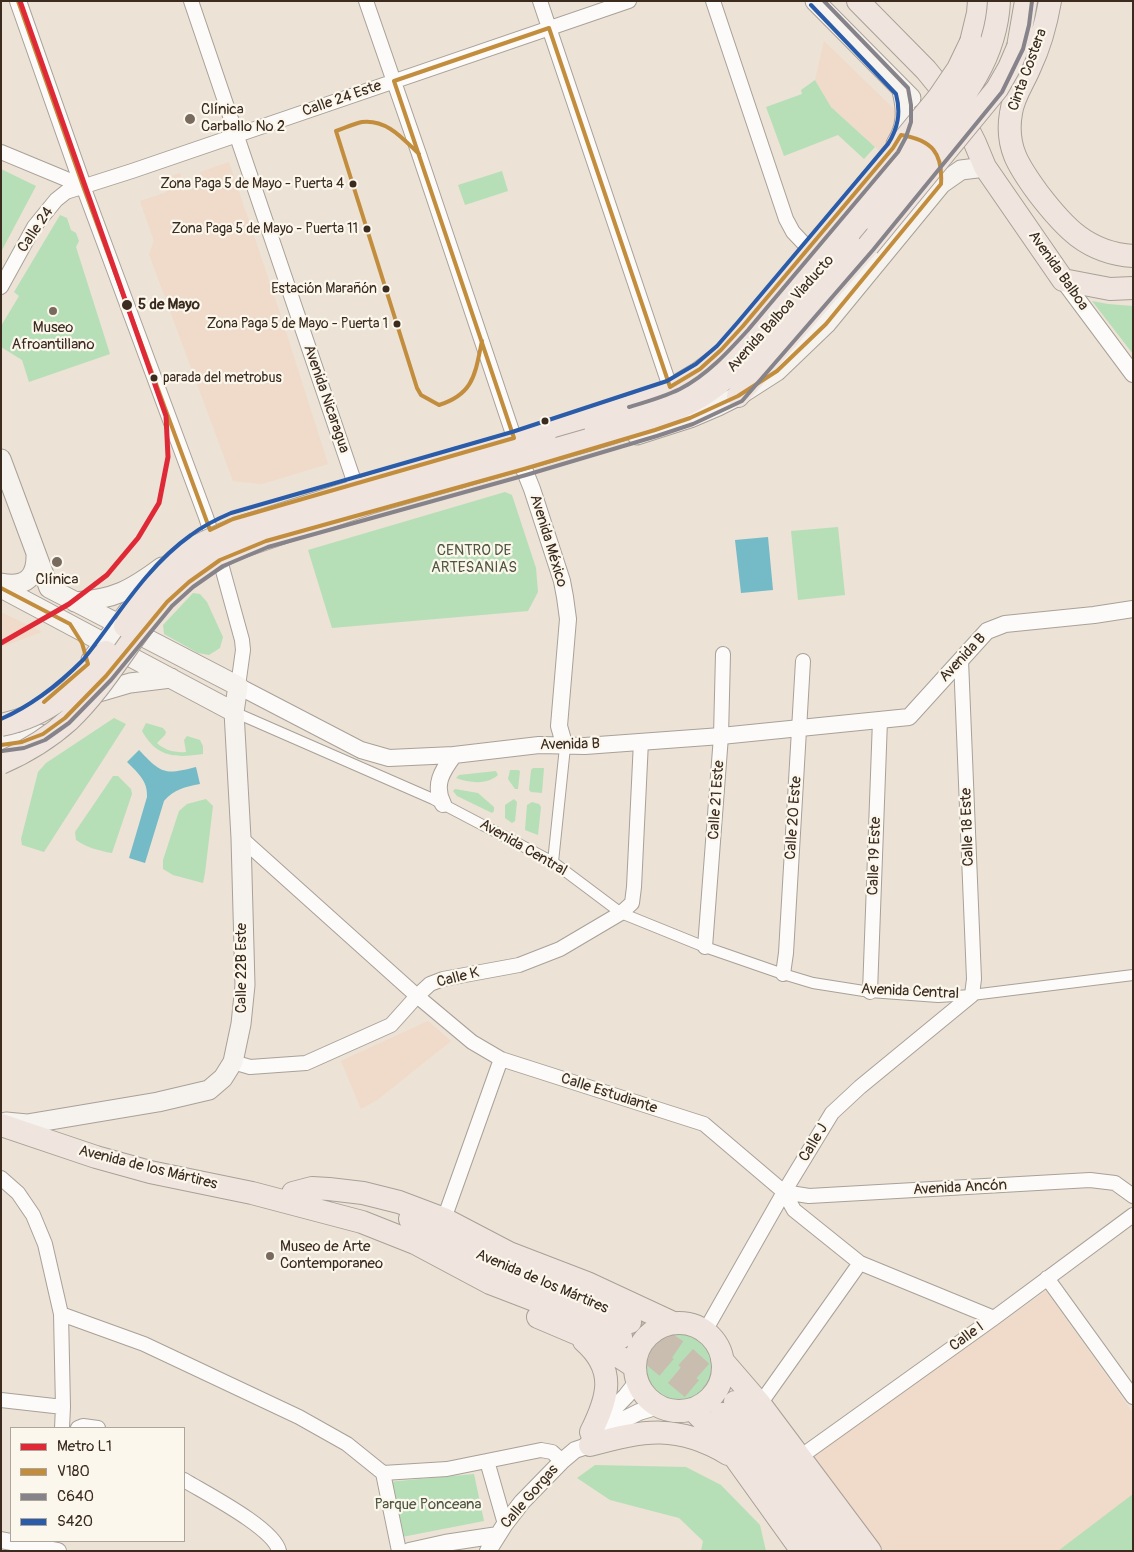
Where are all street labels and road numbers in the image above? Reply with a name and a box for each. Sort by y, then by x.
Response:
street label: Cinta Costera [1005,26,1051,114]
street label: Calle 24 Este [300,77,384,121]
street label: Calle 24 [14,204,58,256]
street label: Avenida Balboa [1024,228,1092,314]
street label: Avenida Balboa Viaducto [724,252,838,376]
street label: Avenida Nicaragua [299,343,353,455]
street label: Avenida México [525,492,571,590]
street label: Avenida B [936,630,990,686]
street label: Avenida B [540,735,600,755]
street label: Calle 21 Este [705,760,729,840]
street label: Calle 20 Este [782,776,806,860]
street label: Calle 18 Este [958,787,978,867]
street label: Avenida Central [476,816,570,880]
street label: Calle 19 Este [865,816,885,896]
street label: Calle 22B Este [233,923,251,1013]
street label: Calle K [435,964,481,992]
street label: Avenida Central [861,980,959,1004]
street label: Calle Estudiante [558,1070,660,1118]
street label: Calle J [796,1121,832,1165]
street label: Avenida de los Mártires [77,1142,219,1194]
street label: Avenida Ancón [913,1177,1007,1199]
street label: Avenida de los Mártires [473,1246,611,1318]
street label: Calle I [946,1318,988,1356]
street label: Calle Gorgas [497,1461,563,1533]

